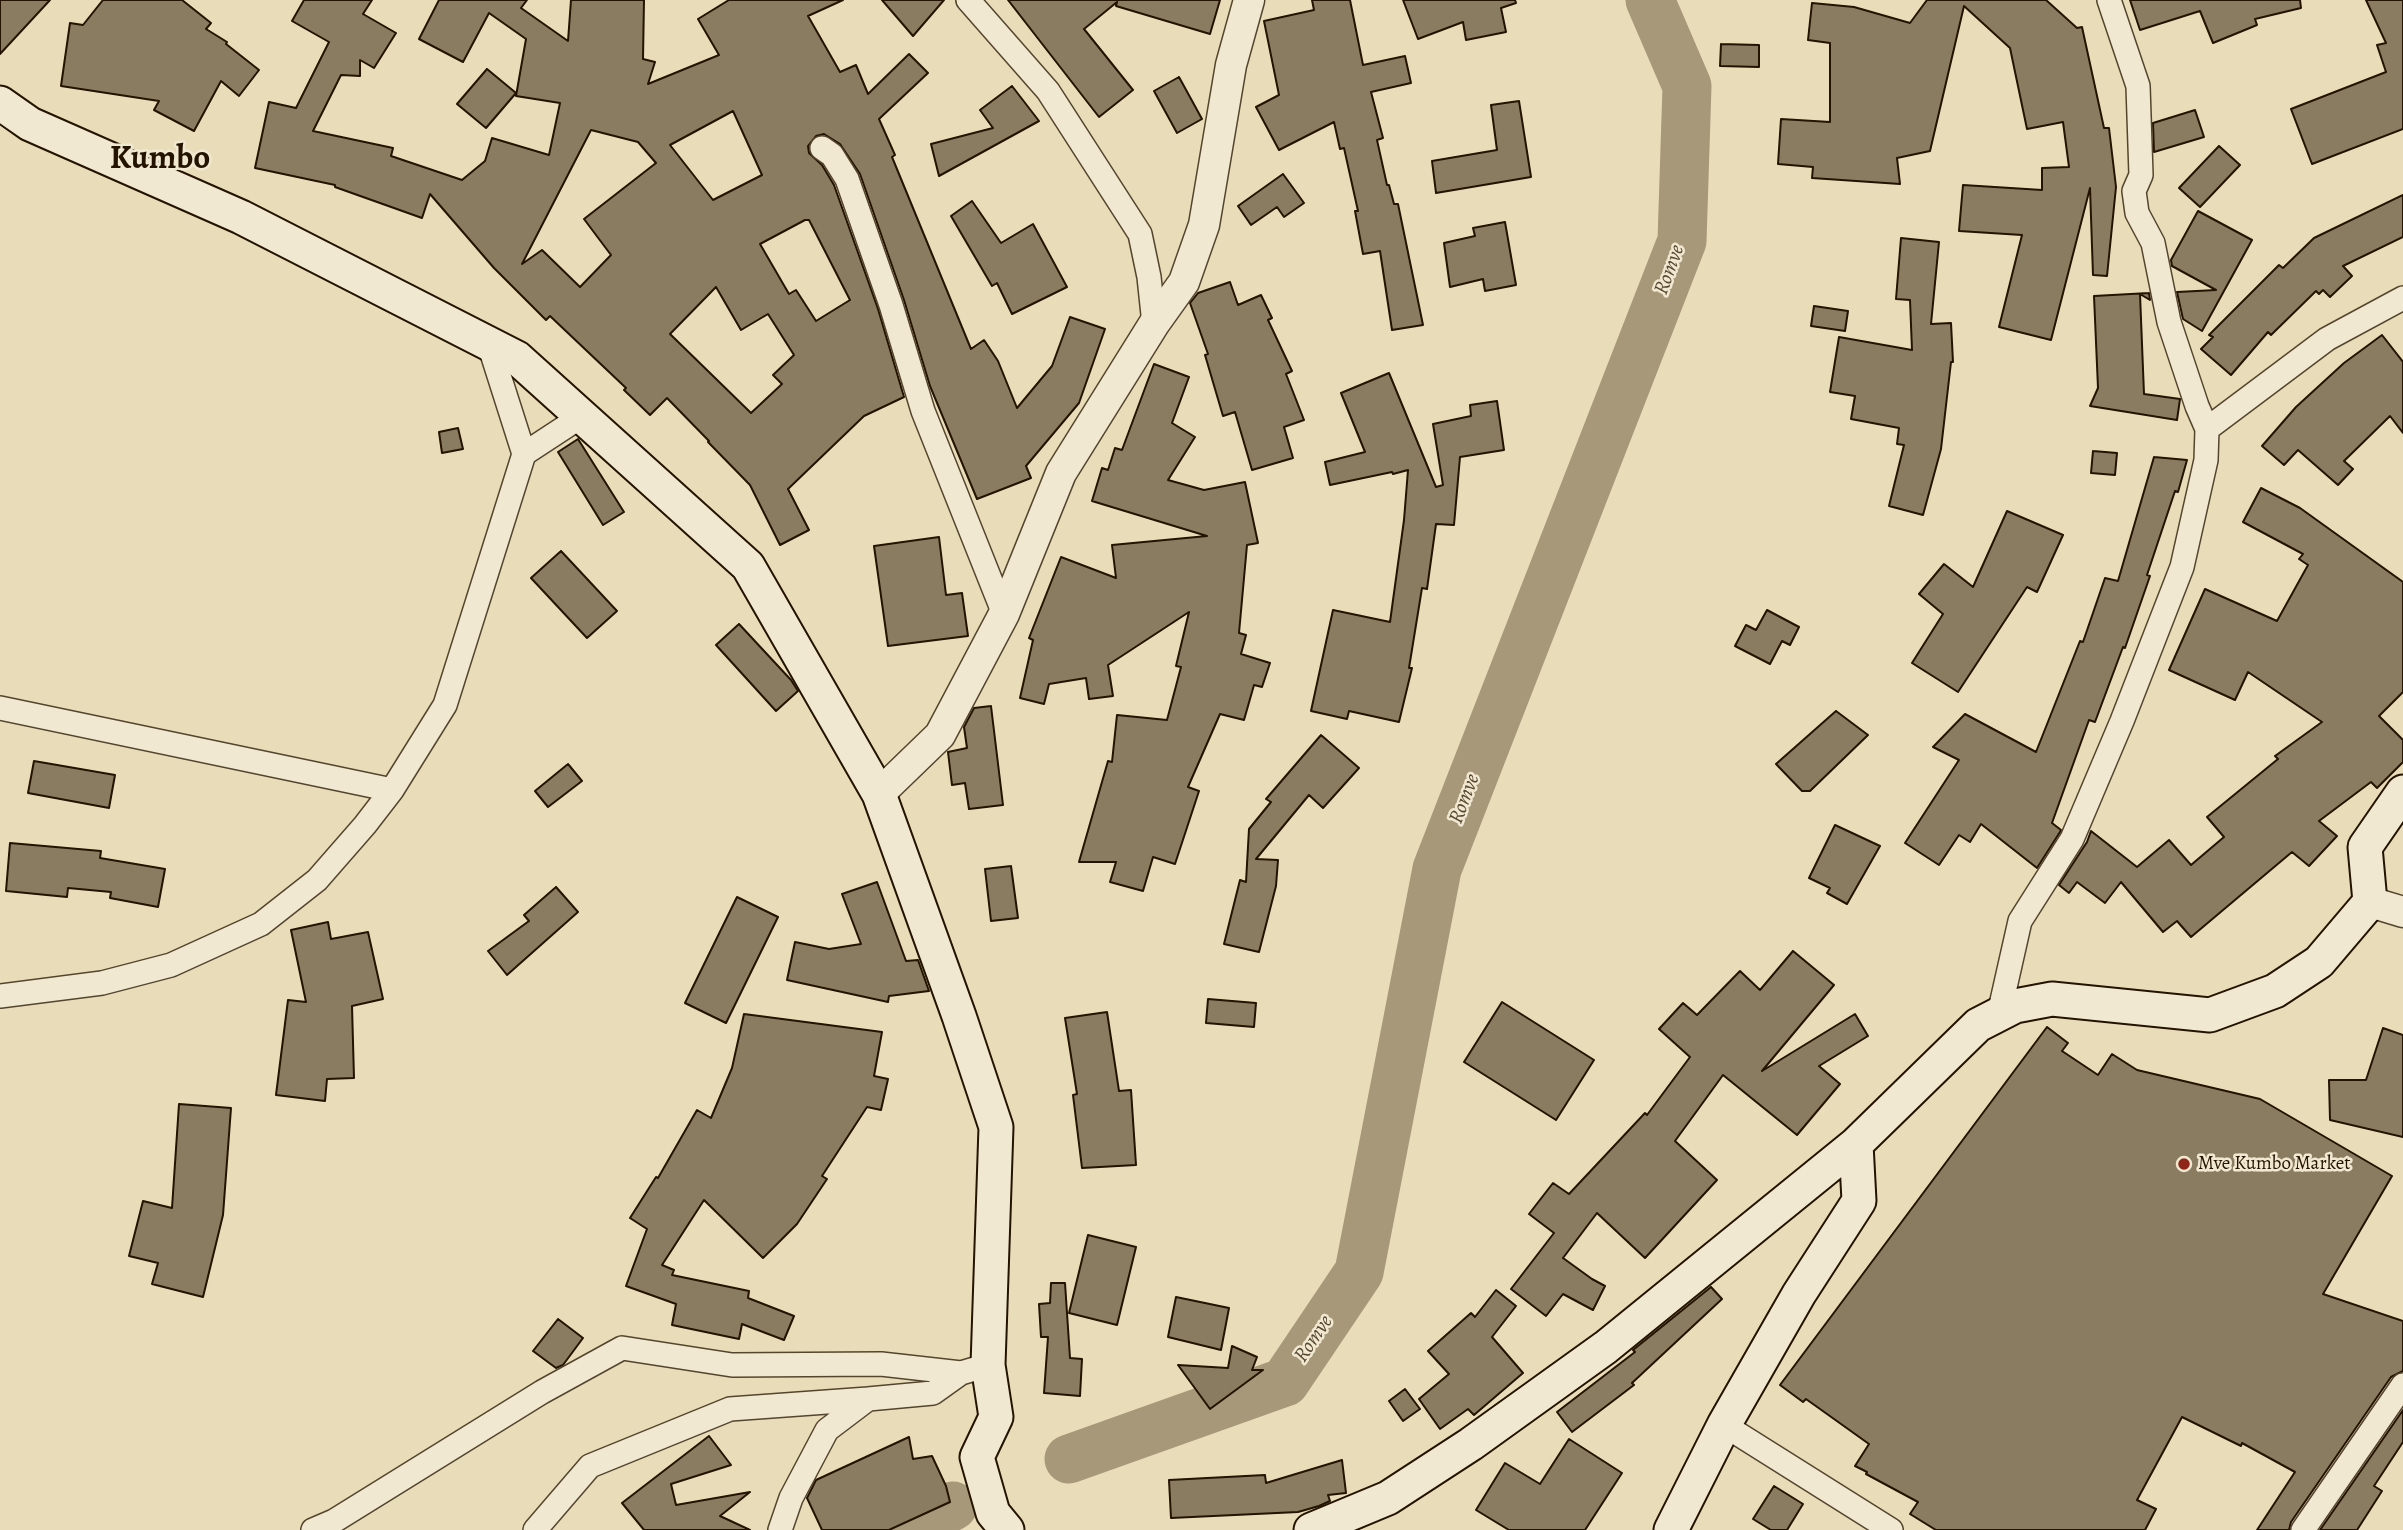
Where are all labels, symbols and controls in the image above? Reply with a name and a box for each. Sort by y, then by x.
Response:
district label: Kumbo [110,140,210,180]
water label: Romve [1649,242,1691,298]
water label: Romve [1444,771,1486,827]
place label: Mve Kumbo Market [2198,1153,2351,1175]
marker: Mve Kumbo Market [2176,1156,2192,1172]
water label: Romve [1289,1311,1339,1367]

